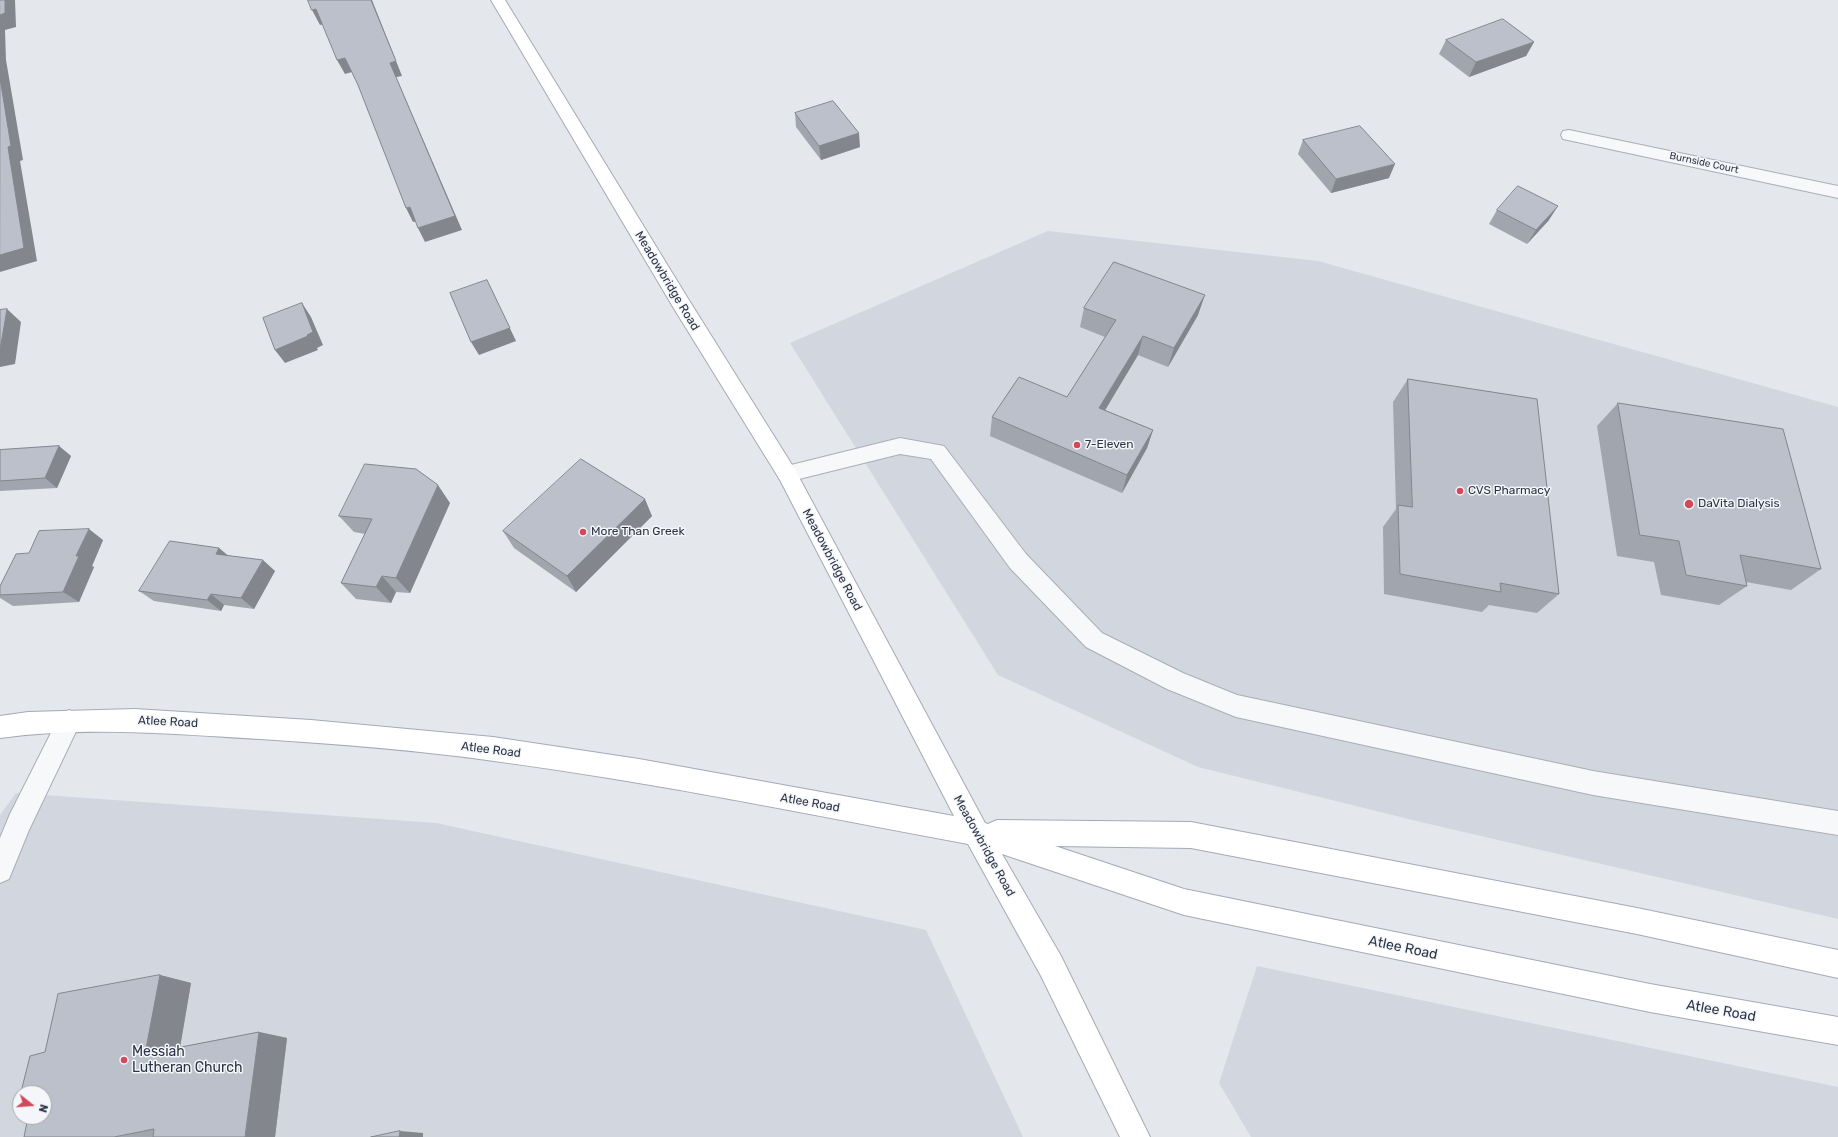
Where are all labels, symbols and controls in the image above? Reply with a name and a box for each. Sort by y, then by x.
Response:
street label: Burnside Court [1668,150,1740,176]
street label: Meadowbridge Road [632,229,702,333]
place label: 7-Eleven [1085,438,1134,452]
marker: 7-Eleven [1072,440,1082,450]
place label: CVS Pharmacy [1468,484,1550,498]
marker: CVS Pharmacy [1455,486,1465,496]
place label: DaVita Dialysis [1698,497,1780,511]
marker: DaVita Dialysis [1683,498,1695,510]
street label: Meadowbridge Road [799,507,865,613]
place label: More Than Greek [591,525,685,539]
marker: More Than Greek [578,527,588,537]
street label: Atlee Road [138,713,198,731]
street label: Atlee Road [460,739,522,761]
street label: Atlee Road [779,791,841,815]
street label: Meadowbridge Road [950,793,1018,899]
street label: Atlee Road [1367,932,1439,964]
street label: Atlee Road [1685,997,1757,1025]
place label: Messiah Lutheran Church [132,1044,242,1076]
marker: Messiah Lutheran Church [119,1055,129,1065]
north arrow [12,1085,52,1125]
text: N [36,1103,50,1114]

